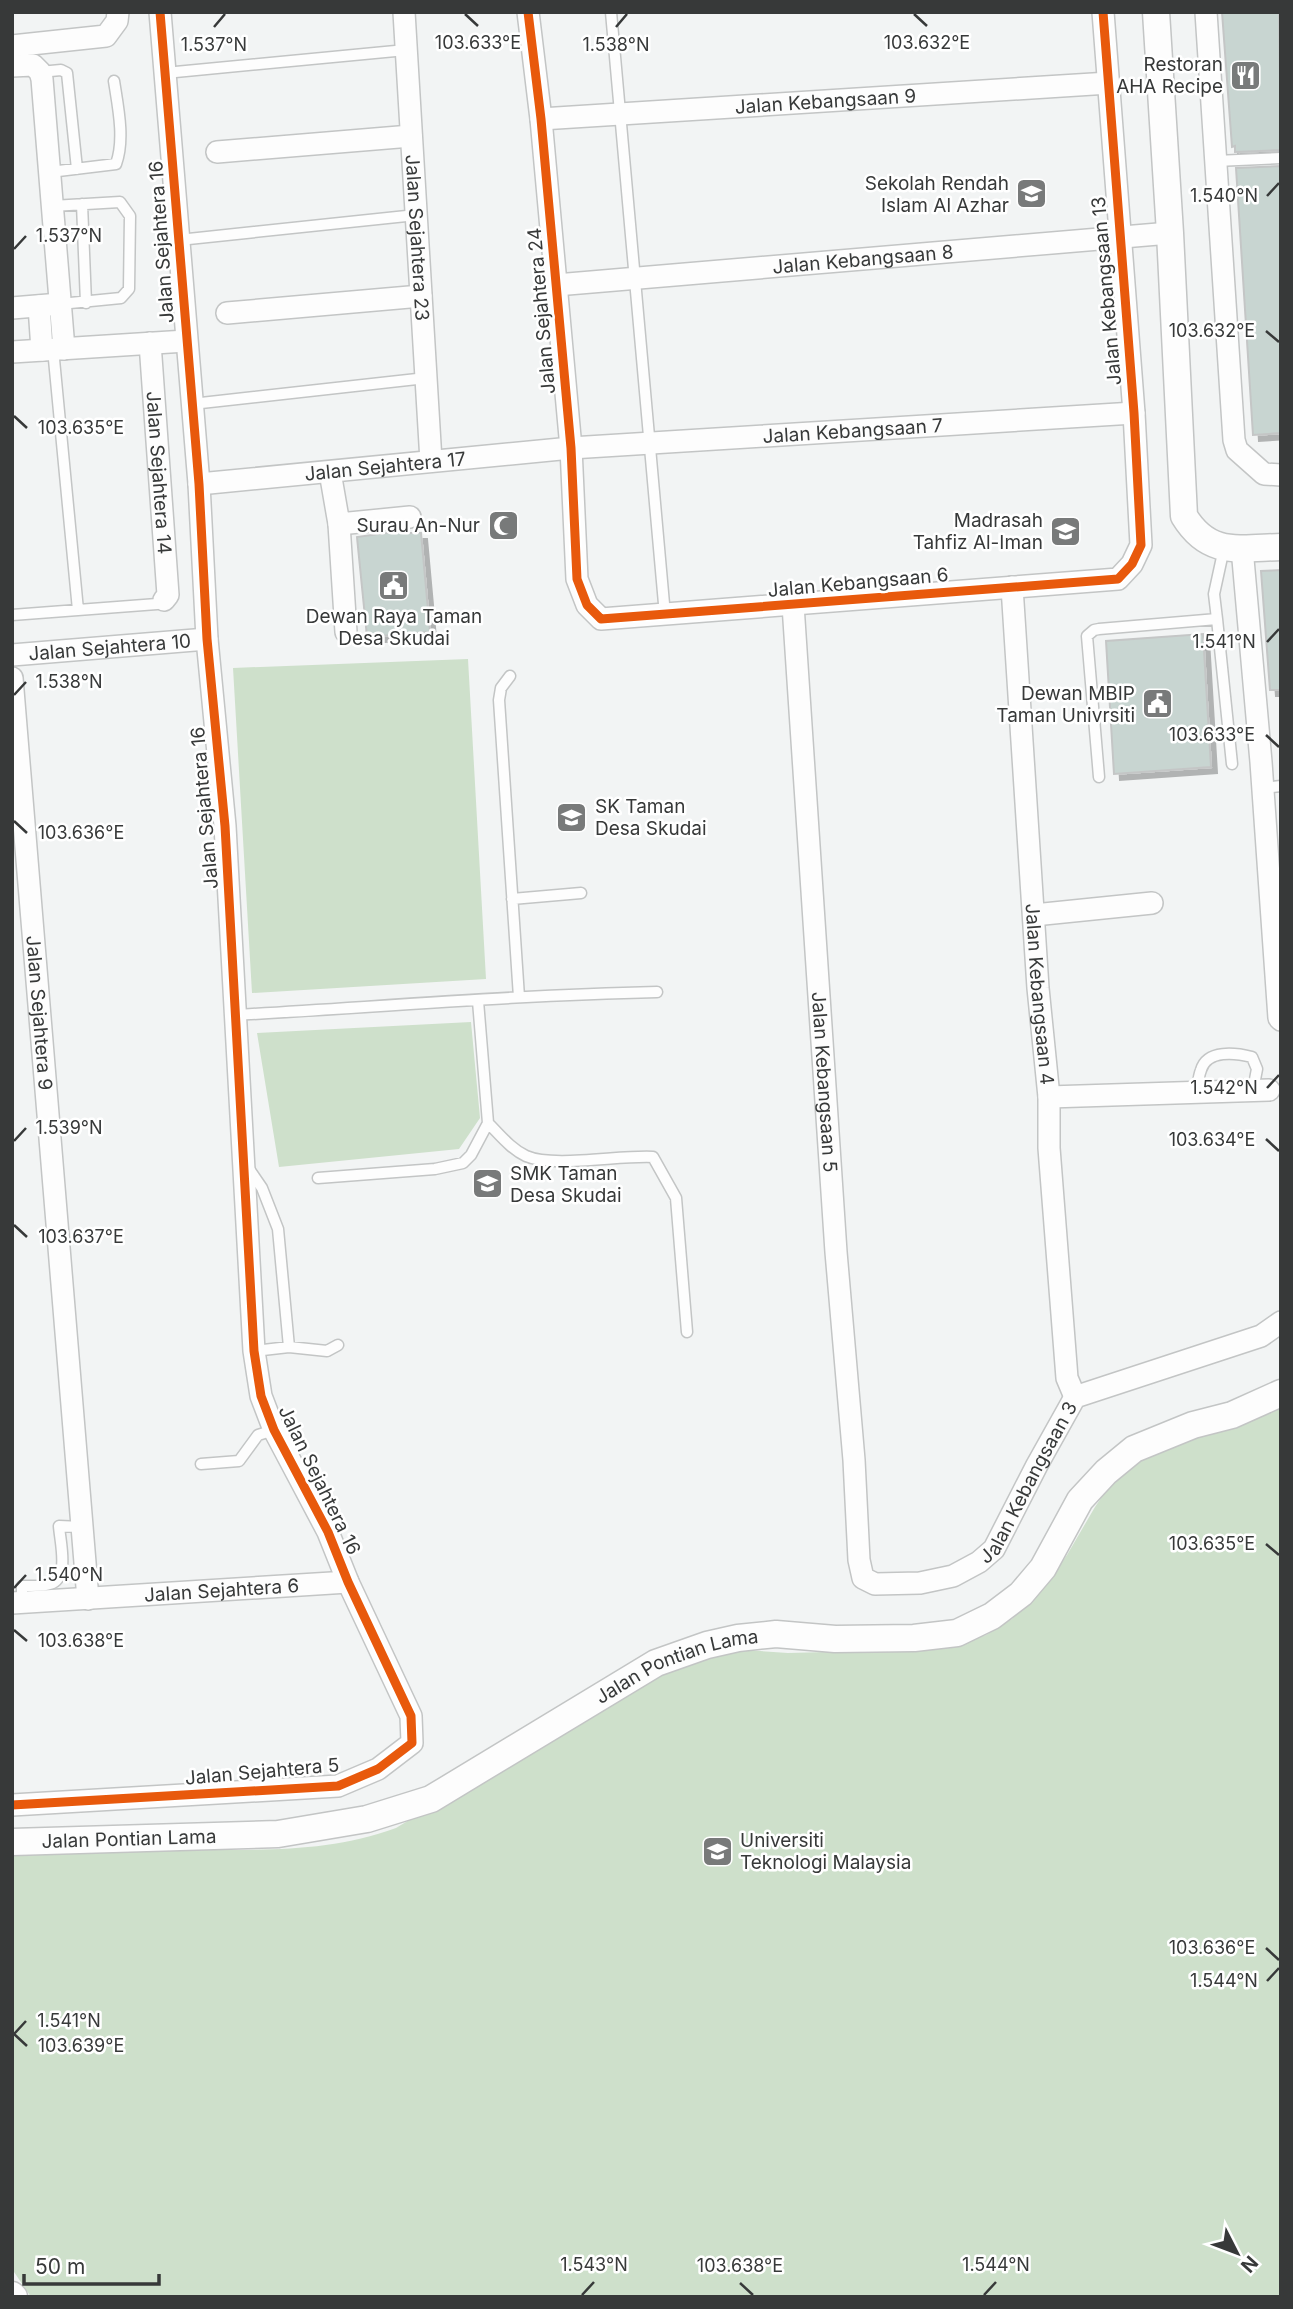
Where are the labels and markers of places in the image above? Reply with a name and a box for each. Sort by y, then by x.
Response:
place label: Restoran AHA Recipe [1116,53,1223,98]
restaurant icon: Restoran AHA Recipe [1229,58,1263,92]
place label: Sekolah Rendah Islam Al Azhar [865,172,1009,217]
school or university icon: Sekolah Rendah Islam Al Azhar [1015,177,1049,211]
mosque icon: Surau An-Nur [486,508,520,542]
place label: Madrasah Tahfiz Al-Iman [913,509,1043,554]
place label: Surau An-Nur [356,514,480,537]
school or university icon: Madrasah Tahfiz Al-Iman [1049,514,1083,548]
public building icon: Dewan Raya Taman Desa Skudai [377,568,411,602]
place label: Dewan Raya Taman Desa Skudai [306,605,482,650]
place label: Dewan MBIP Taman Univrsiti [996,682,1135,727]
public building icon: Dewan MBIP Taman Univrsiti [1141,687,1175,721]
place label: SK Taman Desa Skudai [595,795,707,840]
school or university icon: SK Taman Desa Skudai [555,800,589,834]
place label: SMK Taman Desa Skudai [510,1162,622,1207]
school or university icon: SMK Taman Desa Skudai [470,1167,504,1201]
place label: Universiti Teknologi Malaysia [740,1829,911,1874]
school or university icon: Universiti Teknologi Malaysia [700,1834,734,1868]

